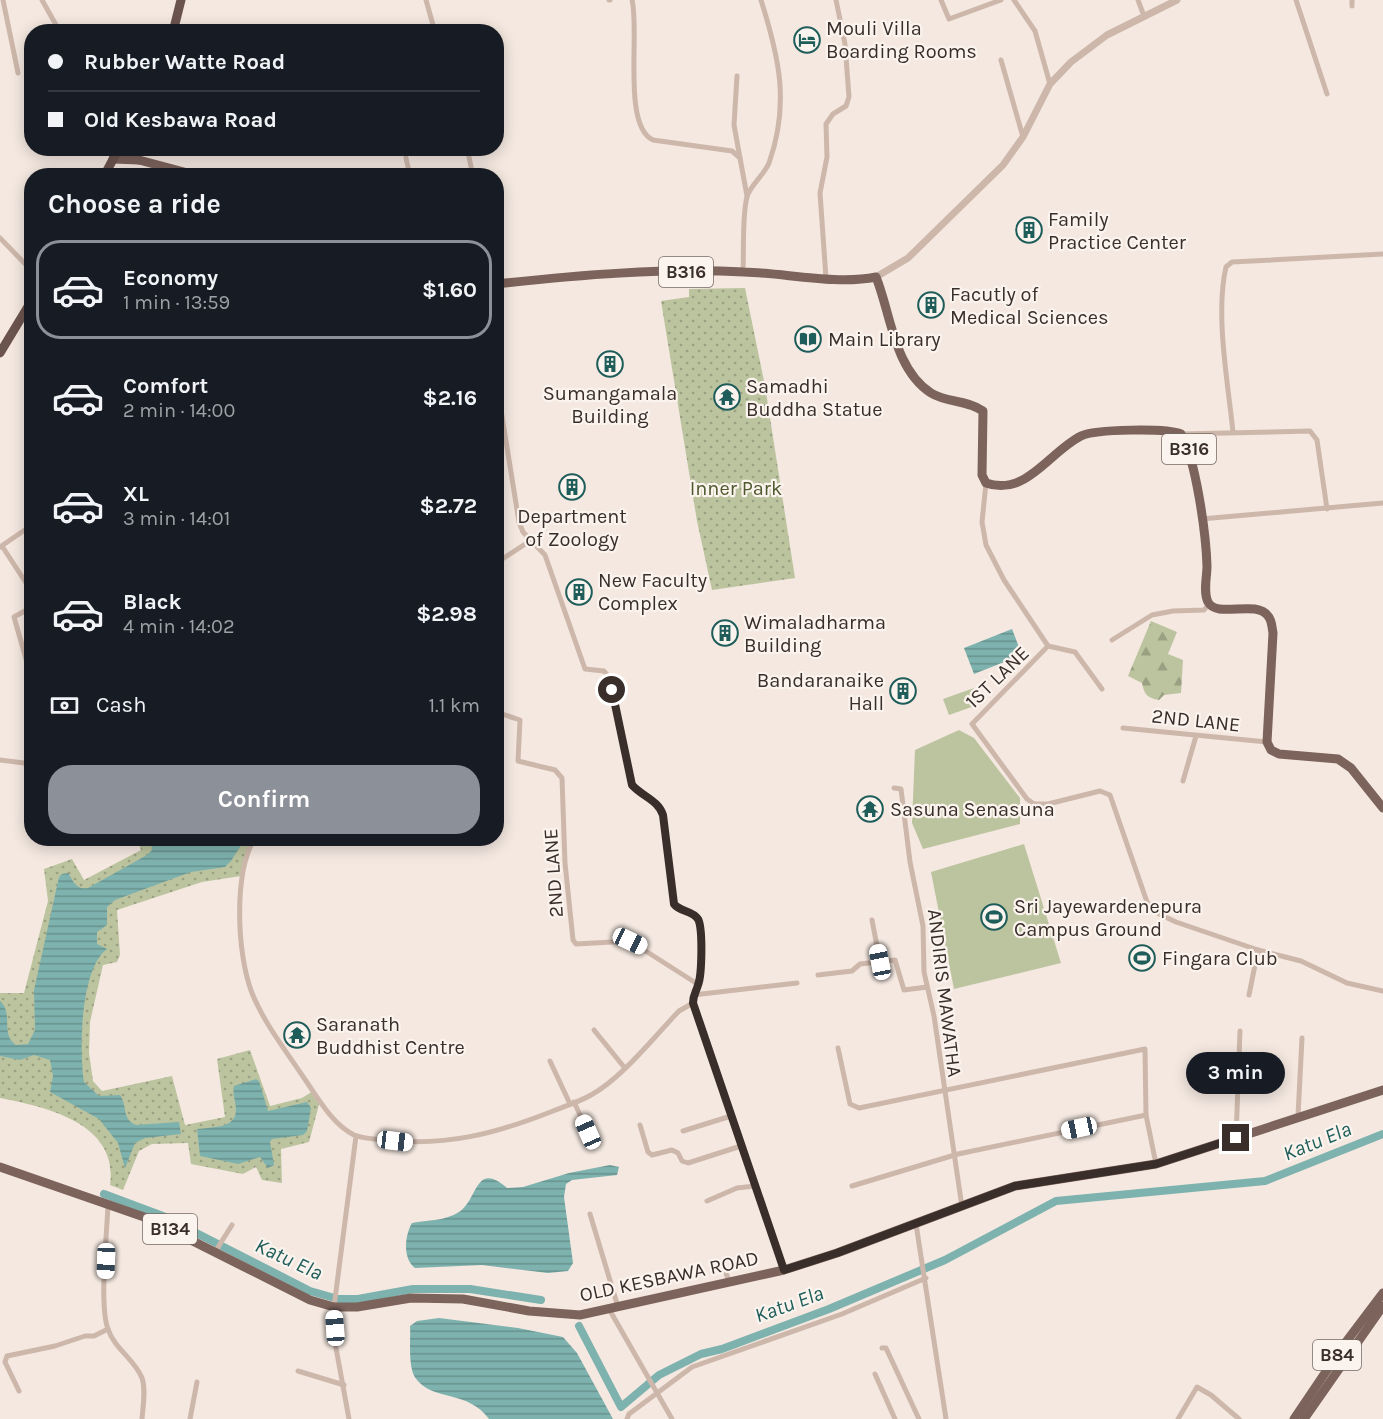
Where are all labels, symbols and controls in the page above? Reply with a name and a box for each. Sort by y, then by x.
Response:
place label: Mouli Villa Boarding Rooms [826,17,977,63]
hotel icon: Mouli Villa Boarding Rooms [792,25,822,55]
text: Rubber Watte Road [84,49,285,75]
text: Old Kesbawa Road [84,107,277,133]
text: Choose a ride [48,188,221,220]
place label: Family Practice Center [1048,208,1187,254]
building icon: Family Practice Center [1014,215,1044,245]
road number: B316 [659,257,713,287]
icon: car [51,263,105,317]
text: Economy [123,265,218,291]
text: $1.60 [422,277,477,303]
place label: Facutly of Medical Sciences [950,283,1109,329]
building icon: Facutly of Medical Sciences [916,290,946,320]
text: 1 min · 13:59 [123,291,230,314]
library icon: Main Library [793,324,823,354]
place label: Main Library [828,328,941,351]
building icon: Sumangamala Building [595,349,625,379]
icon: car [51,371,105,425]
text: Comfort [123,373,208,399]
place label: Samadhi Buddha Statue [746,375,883,421]
place label: Sumangamala Building [543,382,677,428]
temple icon: Samadhi Buddha Statue [712,382,742,412]
text: $2.16 [423,385,477,411]
text: 2 min · 14:00 [123,399,235,422]
road number: B316 [1162,434,1216,464]
building icon: Department of Zoology [557,472,587,502]
park label: Inner Park [690,477,782,500]
icon: car [51,479,105,533]
text: XL [123,481,149,507]
text: $2.72 [420,493,477,519]
place label: Department of Zoology [517,505,627,551]
text: 3 min · 14:01 [123,507,230,530]
place label: New Faculty Complex [598,569,707,615]
building icon: New Faculty Complex [564,577,594,607]
icon: car [51,587,105,641]
text: Black [123,589,182,615]
text: $2.98 [416,601,477,627]
place label: Wimaladharma Building [744,611,886,657]
text: 4 min · 14:02 [123,615,235,638]
building icon: Wimaladharma Building [710,618,740,648]
street label: 1ST LANE [961,642,1034,713]
place label: Bandaranaike Hall [757,669,884,715]
route start [598,676,625,703]
building icon: Bandaranaike Hall [888,676,918,706]
icon: cash [48,689,81,722]
text: Cash [96,692,146,718]
text: 1.1 km [428,694,480,717]
street label: 2ND LANE [1150,704,1241,737]
button: Confirm [48,765,480,834]
temple icon: Sasuna Senasuna [855,794,885,824]
place label: Sasuna Senasuna [890,798,1055,821]
street label: 2ND LANE [539,828,568,918]
place label: Sri Jayewardenepura Campus Ground [1014,895,1202,941]
sports icon: Sri Jayewardenepura Campus Ground [979,902,1009,932]
street label: ANDIRIS MAWATHA [923,908,966,1078]
car [610,925,650,957]
car [868,943,892,981]
sports icon: Fingara Club [1127,943,1157,973]
place label: Fingara Club [1162,947,1278,970]
place label: Saranath Buddhist Centre [316,1013,465,1059]
temple icon: Saranath Buddhist Centre [282,1020,312,1050]
callout: 3 min [1186,1051,1286,1093]
text: 3 min [1208,1061,1263,1084]
car [572,1112,604,1152]
car [1060,1115,1098,1141]
water label: Katu Ela [1279,1116,1355,1166]
route end [1222,1124,1249,1151]
car [376,1130,414,1152]
road number: B134 [143,1214,197,1244]
water label: Katu Ela [251,1233,327,1285]
car [96,1243,116,1279]
street label: OLD KESBAWA ROAD [578,1246,761,1307]
water label: Katu Ela [751,1280,827,1328]
car [325,1309,345,1347]
road number: B84 [1313,1340,1361,1370]

